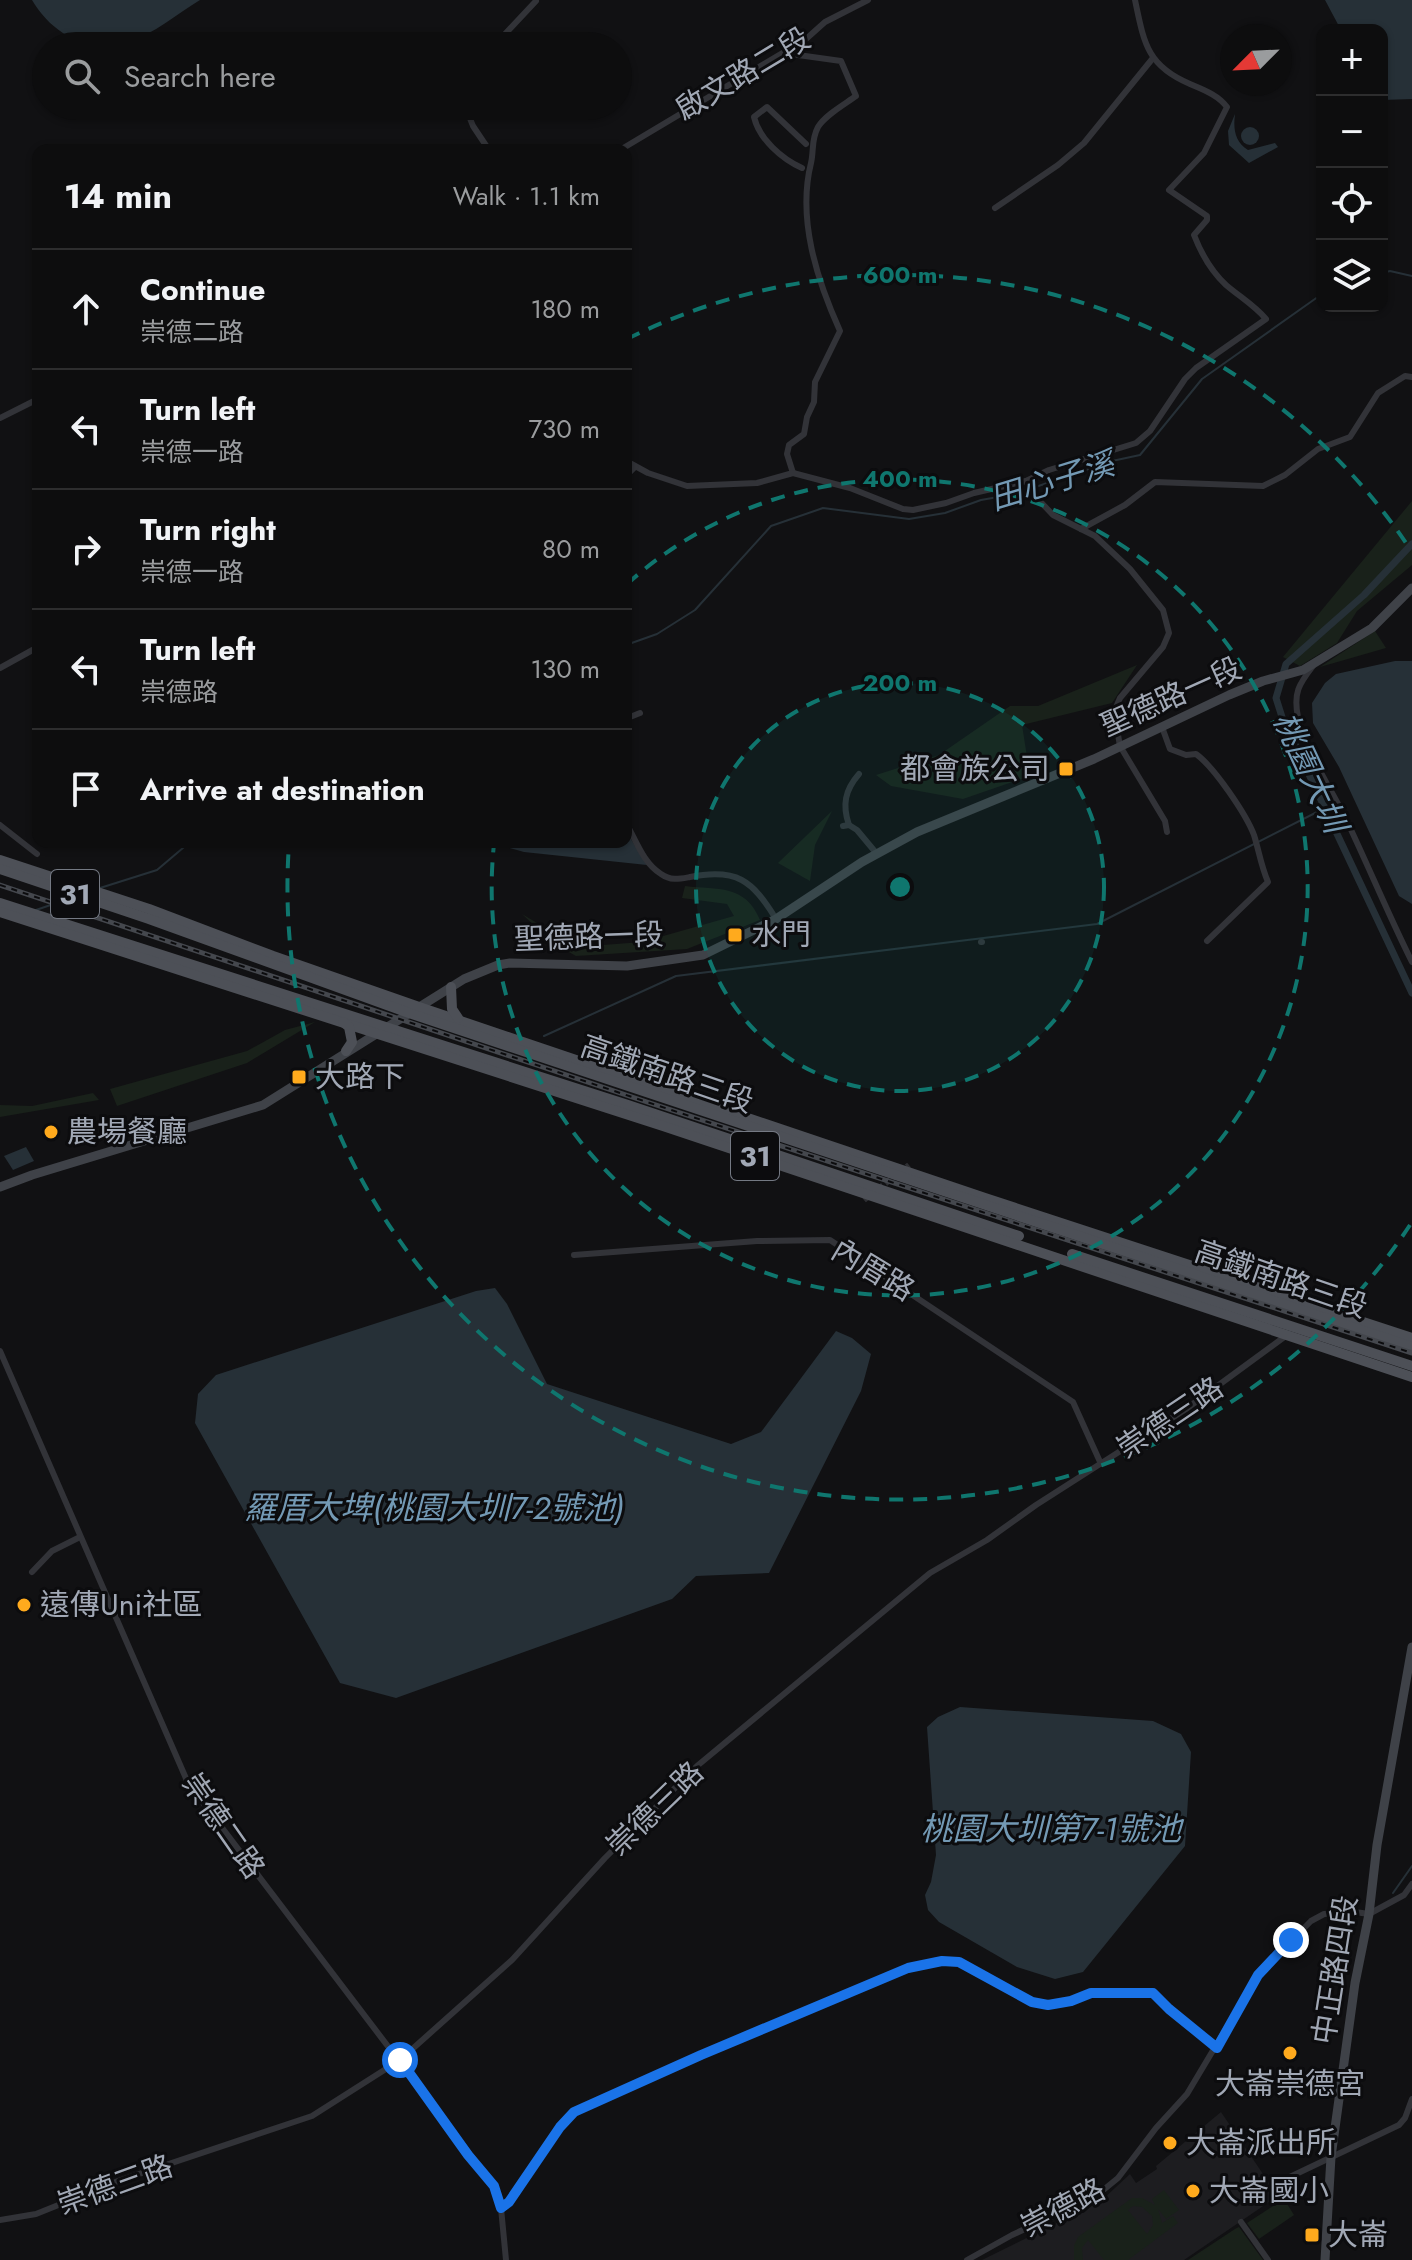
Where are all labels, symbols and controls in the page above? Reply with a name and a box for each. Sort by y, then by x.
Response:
street label: 啟文路二段 [667,17,818,131]
north arrow [1220,24,1292,96]
map controls [1316,24,1388,312]
button: + [1316,24,1388,96]
search box [32,32,632,120]
icon: search [60,54,104,98]
text: Search here [124,55,276,98]
button: − [1316,96,1388,168]
button: locate [1316,168,1388,240]
text: 14 min [64,172,172,221]
text: Walk · 1.1 km [453,177,600,215]
button: layers [1316,240,1388,312]
text: 600 m [863,257,937,292]
text: Continue [140,268,266,311]
icon: ahead [64,287,108,331]
text: 180 m [530,290,600,328]
text: 崇德二路 [140,313,244,351]
text: Turn left [140,388,255,431]
icon: left [64,407,108,451]
text: 730 m [528,410,600,448]
text: 崇德一路 [140,433,244,471]
water label: 田心子溪 [984,439,1124,522]
text: 400 m [862,461,938,496]
text: Turn right [140,508,276,551]
icon: right [64,527,108,571]
text: 80 m [542,530,600,568]
text: 崇德一路 [140,553,244,591]
text: Turn left [140,628,255,671]
street label: 聖德路一段 [1094,646,1248,747]
icon: left [64,647,108,691]
text: 130 m [530,650,600,688]
text: 200 m [863,665,937,700]
text: 崇德路 [140,673,218,711]
water label: 桃園大圳 [1262,704,1360,843]
place label: 都會族公司 [900,747,1050,790]
marker: 都會族公司 [1057,760,1075,778]
icon: arrive [64,767,108,811]
text: Arrive at destination [140,768,425,811]
road number: 31 [51,870,99,918]
centre of rings [886,873,914,901]
street label: 聖德路一段 [513,912,665,961]
place label: 水門 [751,913,811,956]
marker: 水門 [726,926,744,944]
street label: 高鐵南路三段 [575,1024,759,1123]
place label: 大路下 [315,1055,405,1098]
marker: 大路下 [290,1068,308,1086]
place label: 農場餐廳 [67,1110,187,1153]
marker: 農場餐廳 [42,1123,60,1141]
road number: 31 [731,1132,779,1180]
street label: 內厝路 [824,1228,923,1311]
street label: 高鐵南路三段 [1189,1229,1373,1328]
street label: 崇德三路 [1108,1366,1231,1469]
water label: 羅厝大埤(桃園大圳7-2號池) [244,1485,624,1531]
place label: 遠傳Uni社區 [40,1583,202,1626]
marker: 遠傳Uni社區 [15,1596,33,1614]
street label: 崇德三路 [597,1751,713,1866]
street label: 崇德二路 [171,1764,275,1887]
water label: 桃園大圳第7-1號池 [921,1806,1184,1852]
street label: 中正路四段 [1302,1892,1367,2047]
route end [1273,1922,1309,1958]
route start [382,2042,418,2078]
marker: 大崙崇德宮 [1281,2044,1299,2062]
place label: 大崙崇德宮 [1215,2062,1365,2105]
place label: 大崙派出所 [1186,2121,1336,2164]
marker: 大崙派出所 [1161,2134,1179,2152]
street label: 崇德三路 [51,2144,179,2225]
street label: 崇德路 [1013,2167,1113,2248]
place label: 大崙國小 [1209,2169,1329,2212]
marker: 大崙國小 [1184,2182,1202,2200]
place label: 大崙 [1328,2213,1388,2256]
marker: 大崙 [1303,2226,1321,2244]

